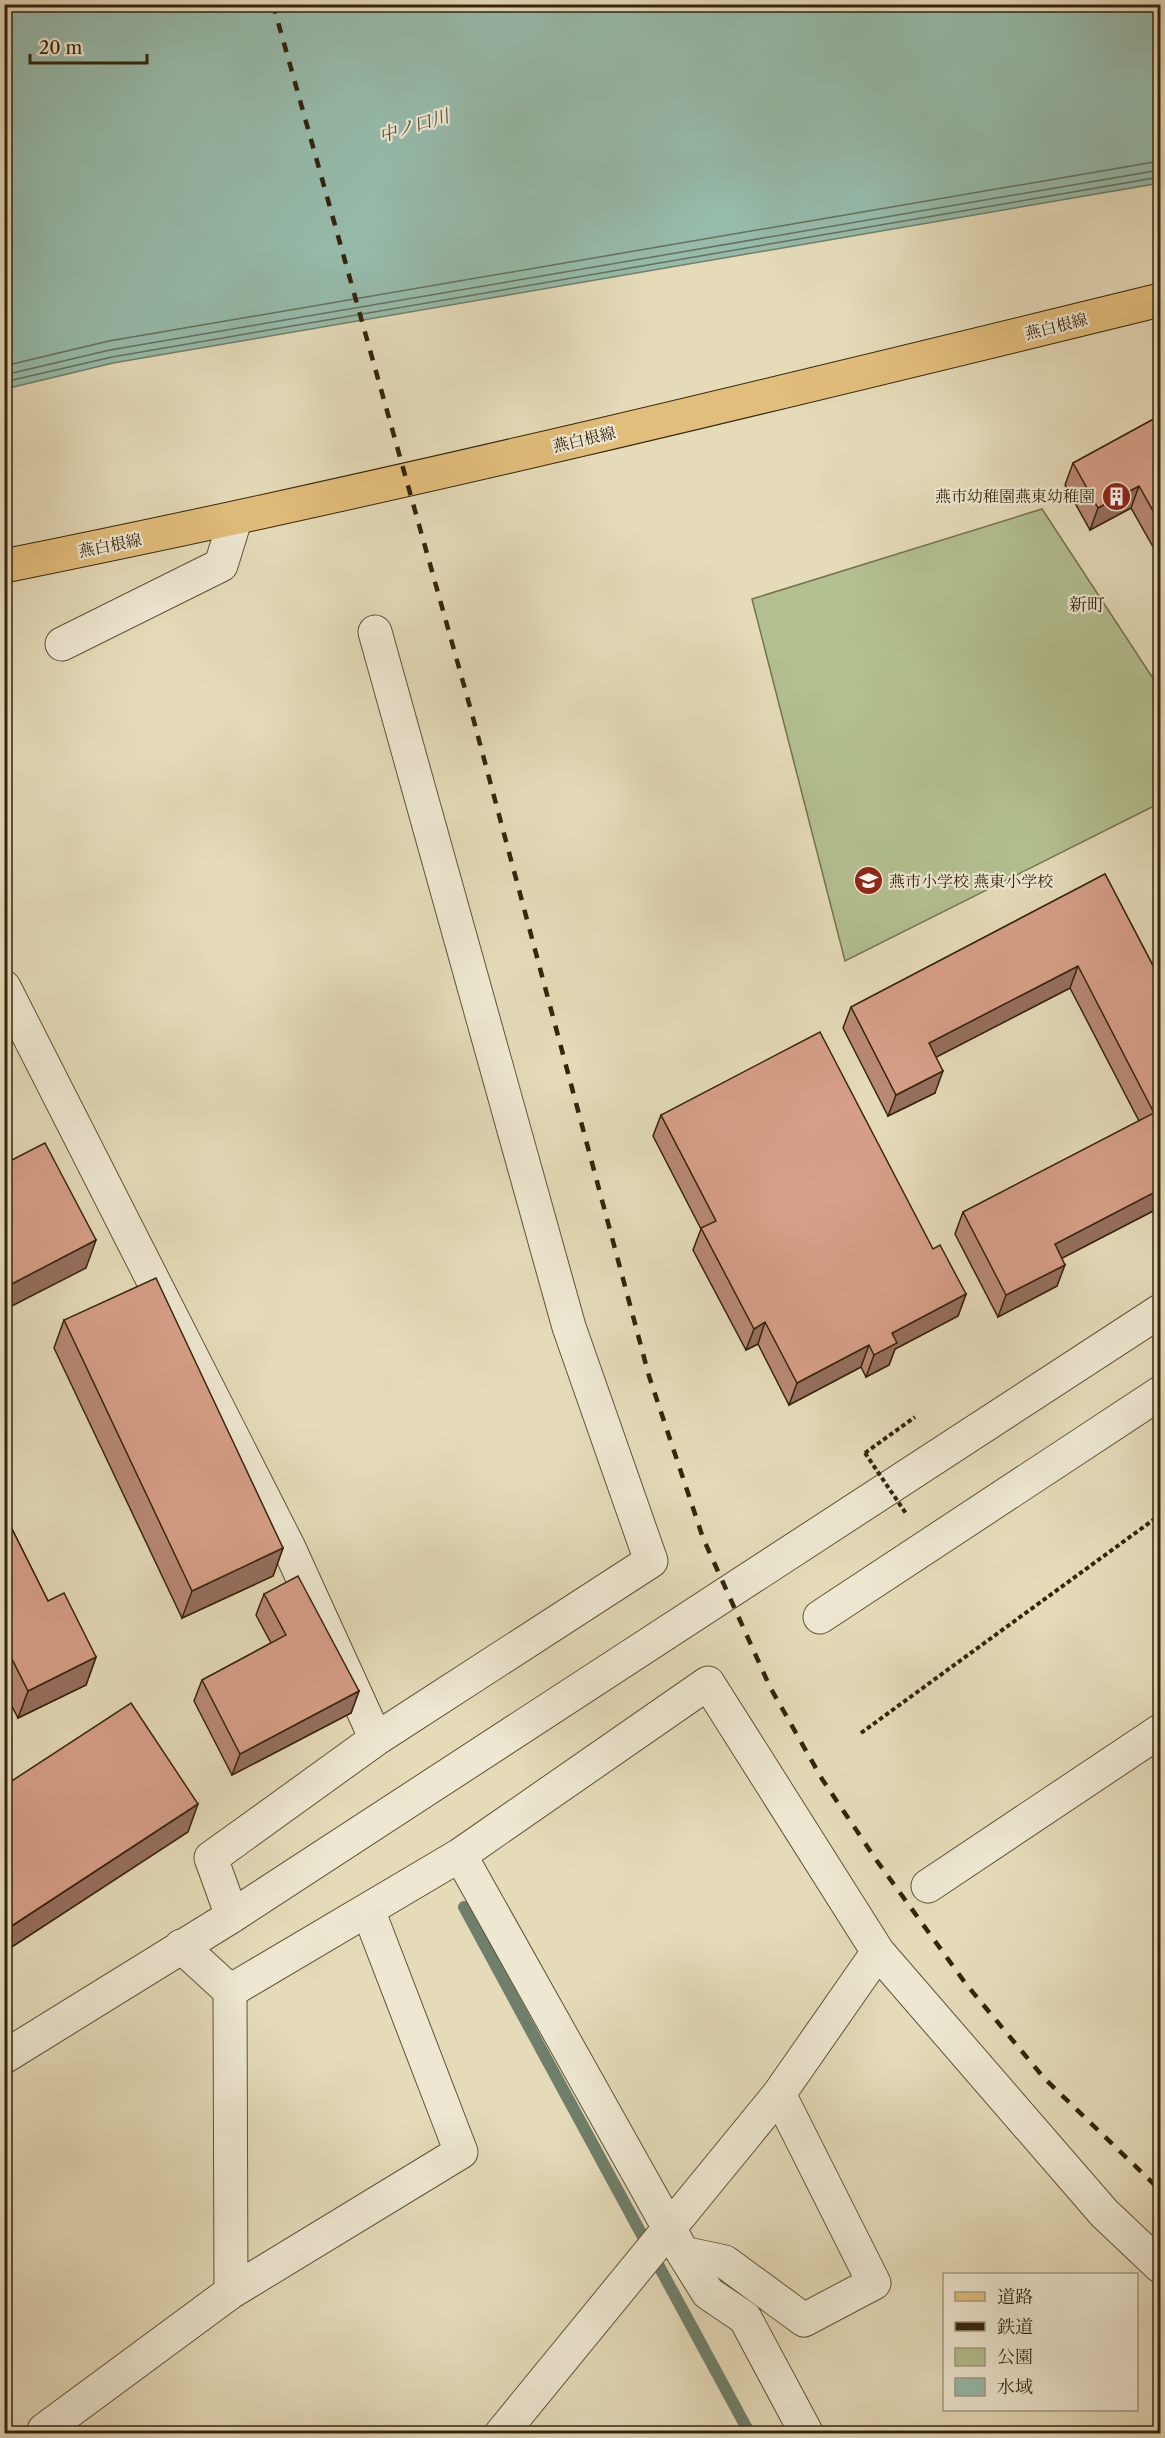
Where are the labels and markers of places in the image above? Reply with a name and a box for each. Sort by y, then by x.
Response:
building icon: 燕市幼稚園燕東幼稚園 [1100,480,1132,512]
place label: 燕市幼稚園燕東幼稚園 [935,486,1095,506]
school or university icon: 燕市小学校 燕東小学校 [852,865,884,897]
place label: 燕市小学校 燕東小学校 [889,871,1053,891]

